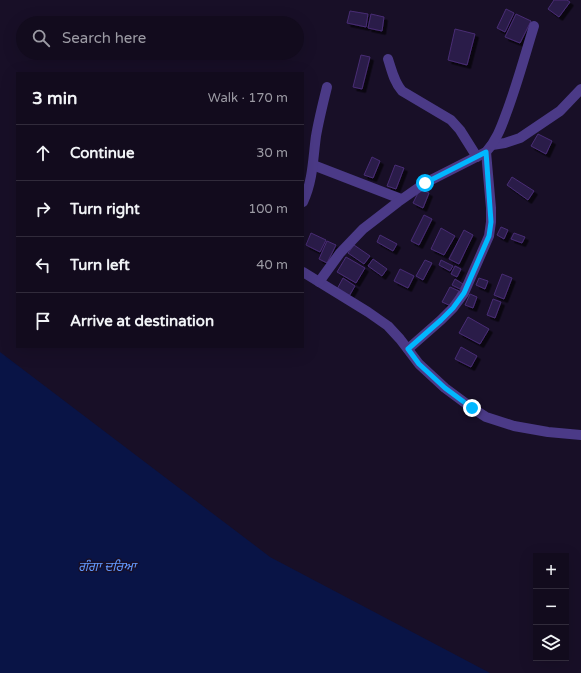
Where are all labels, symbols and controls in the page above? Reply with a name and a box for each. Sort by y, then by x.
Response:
search box [16,16,304,60]
icon: search [30,27,52,49]
text: Search here [62,29,146,47]
text: 3 min [32,88,77,109]
text: Walk · 170 m [208,90,288,106]
icon: ahead [32,142,54,164]
text: Continue [70,144,134,162]
text: 30 m [256,145,288,161]
route start [416,174,434,192]
icon: right [32,198,54,220]
text: Turn right [70,200,140,218]
text: 100 m [248,201,288,217]
icon: left [32,254,54,276]
text: Turn left [70,256,130,274]
text: 40 m [256,257,288,273]
icon: arrive [32,310,54,332]
text: Arrive at destination [70,312,214,330]
route end [463,399,481,417]
map controls [533,553,569,661]
button: + [533,553,569,589]
water label: ਗੰਗਾ ਦਰਿਆ [78,559,138,575]
button: − [533,589,569,625]
button: layers [533,625,569,661]

